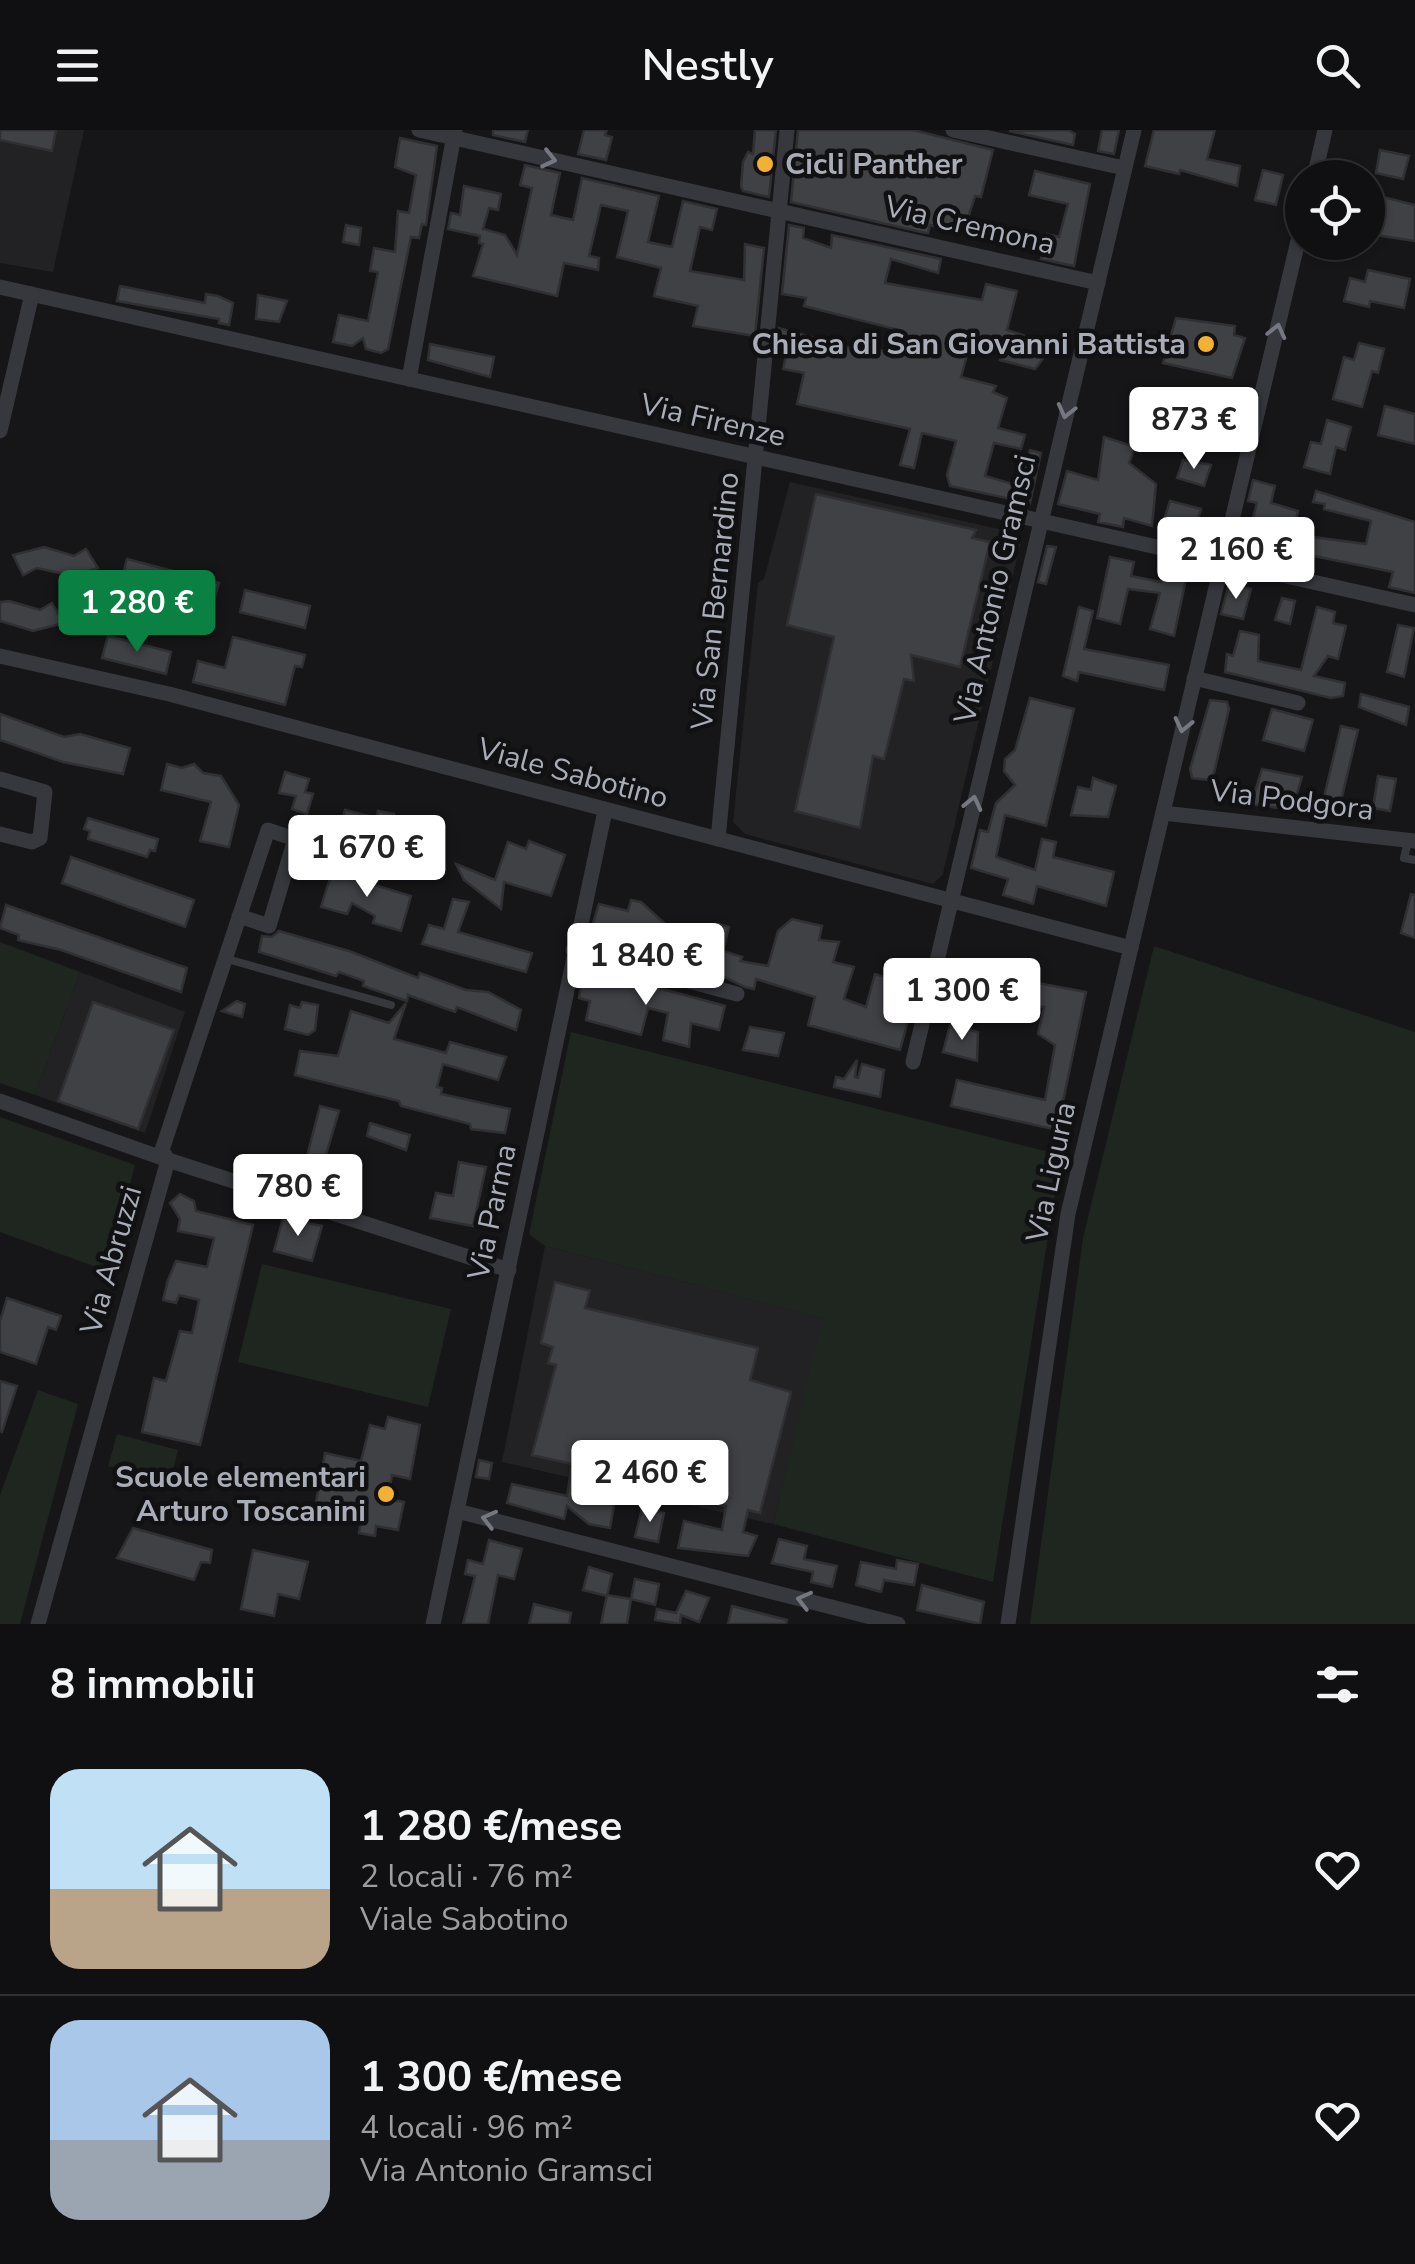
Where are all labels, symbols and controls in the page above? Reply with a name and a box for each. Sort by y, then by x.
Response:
text: Nestly [641,35,774,96]
icon: menu [50,38,105,93]
icon: search [1310,38,1365,93]
place label: Cicli Panther [785,144,963,185]
one-way arrow [540,147,557,168]
marker: Cicli Panther [754,153,776,175]
map controls [1285,160,1385,260]
button: locate [1285,160,1385,260]
street label: Via Cremona [880,186,1059,265]
one-way arrow [1265,323,1286,340]
place label: Chiesa di San Giovanni Battista [751,324,1186,365]
marker: Chiesa di San Giovanni Battista [1195,333,1217,355]
street label: Via Firenze [635,384,789,457]
pin: 873 € [1124,387,1264,472]
text: 873 € [1151,398,1237,441]
one-way arrow [1056,402,1077,419]
street label: Via Antonio Gramsci [944,451,1046,729]
street label: Via San Bernardino [681,470,749,733]
pin: 2 160 € [1144,517,1328,602]
text: 2 160 € [1179,528,1293,571]
pin: 1 280 € [45,570,229,655]
text: 1 280 € [80,581,194,624]
one-way arrow [1174,716,1195,733]
street label: Viale Sabotino [472,728,673,819]
street label: Via Podgora [1207,770,1376,831]
one-way arrow [961,795,982,812]
pin: 1 670 € [275,815,459,900]
text: 1 670 € [310,826,424,869]
pin: 1 840 € [554,923,738,1008]
text: 1 840 € [589,934,703,977]
pin: 1 300 € [870,958,1054,1043]
text: 1 300 € [905,969,1019,1012]
street label: Via Liguria [1016,1098,1086,1247]
street label: Via Parma [458,1140,527,1285]
pin: 780 € [228,1154,368,1239]
text: 780 € [255,1165,341,1208]
street label: Via Abruzzi [70,1181,152,1340]
pin: 2 460 € [558,1440,742,1525]
text: 2 460 € [593,1451,707,1494]
place label: Scuole elementari Arturo Toscanini [115,1457,366,1532]
marker: Scuole elementari Arturo Toscanini [375,1483,397,1505]
one-way arrow [481,1510,498,1531]
one-way arrow [796,1591,813,1612]
text: 8 immobili [50,1656,255,1713]
icon: filters [1310,1657,1365,1712]
text: 1 280 €/mese [360,1798,622,1855]
icon: home [130,1809,250,1929]
icon: heart [1310,1842,1365,1897]
text: 2 locali · 76 m² [360,1855,573,1898]
text: Viale Sabotino [360,1898,569,1941]
text: 1 300 €/mese [360,2049,622,2106]
icon: home [130,2060,250,2180]
icon: heart [1310,2093,1365,2148]
text: 4 locali · 96 m² [360,2106,573,2149]
text: Via Antonio Gramsci [360,2149,653,2192]

